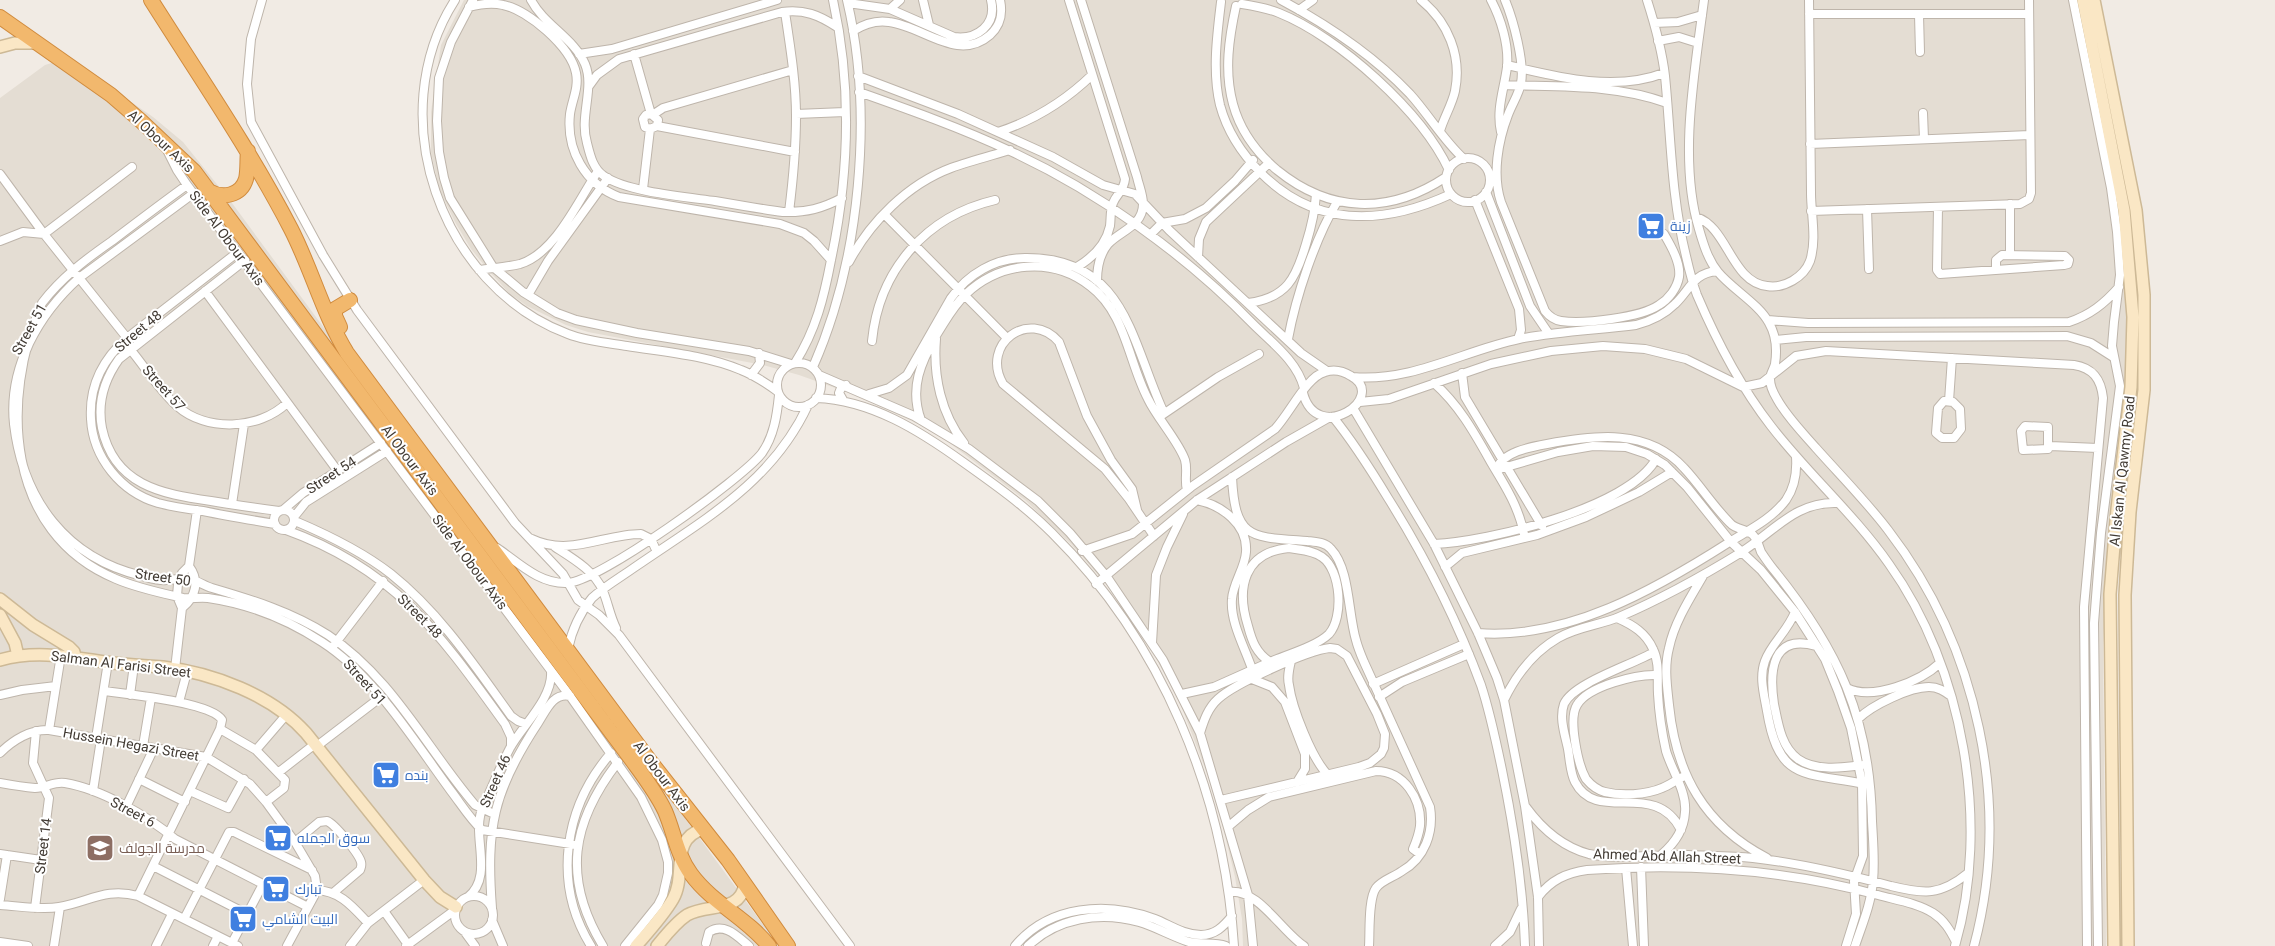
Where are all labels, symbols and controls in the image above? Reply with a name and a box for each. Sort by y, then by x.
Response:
street label: Al Obour Axis [125,106,197,176]
street label: Side Al Obour Axis [186,187,268,289]
supermarket icon: زينة [1636,211,1666,241]
place label: زينة [1670,218,1691,234]
street label: Street 51 [8,301,50,357]
street label: Street 48 [111,307,165,355]
street label: Street 57 [139,362,189,414]
street label: Al Iskan Al Qawmy Road [2106,395,2138,547]
street label: Al Obour Axis [378,422,442,498]
street label: Street 54 [303,453,359,497]
street label: Side Al Obour Axis [429,511,511,613]
street label: Street 50 [134,565,192,589]
street label: Street 48 [394,590,446,642]
street label: Salman Al Farisi Street [50,647,192,681]
street label: Street 51 [340,656,390,708]
street label: Hussein Hegazi Street [62,724,201,764]
street label: Al Obour Axis [630,738,694,814]
street label: Street 46 [476,752,514,810]
supermarket icon: بنده [371,760,401,790]
place label: بنده [405,767,429,783]
street label: Street 6 [108,794,158,830]
street label: Street 14 [32,817,54,875]
supermarket icon: سوق الجمله [263,823,293,853]
place label: سوق الجمله [297,830,370,847]
school or university icon: مدرسة الجولف [85,833,115,863]
place label: مدرسة الجولف [119,840,205,856]
street label: Ahmed Abd Allah Street [1593,845,1742,867]
supermarket icon: تبارك [261,874,291,904]
place label: تبارك [295,881,322,897]
supermarket icon: البيت الشامي [228,904,258,934]
place label: البيت الشامي [262,911,338,931]

